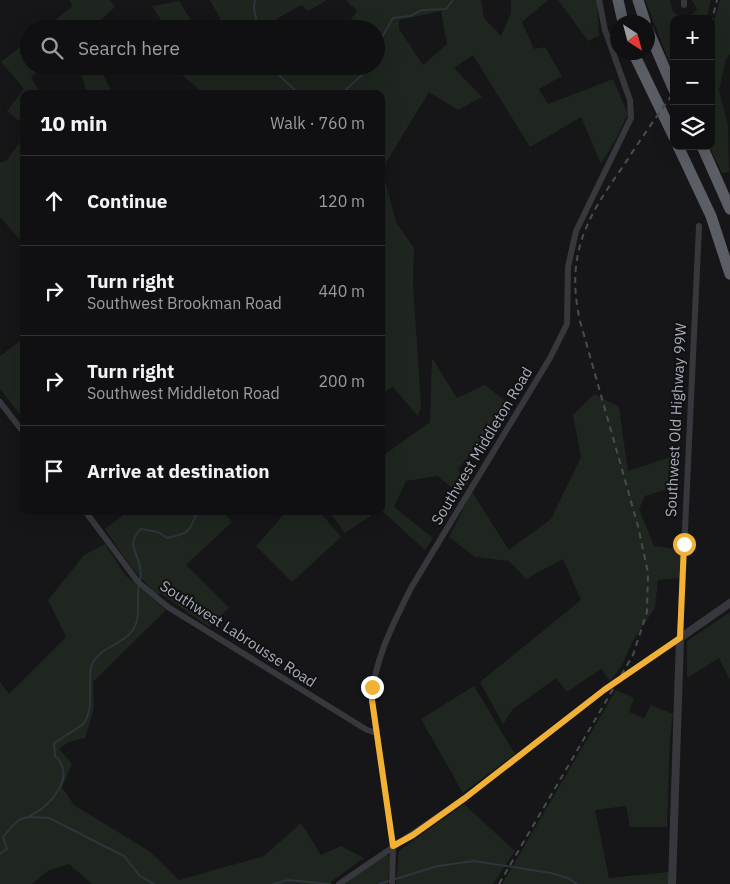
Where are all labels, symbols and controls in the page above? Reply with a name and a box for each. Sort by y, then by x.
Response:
north arrow [610,15,655,60]
map controls [670,15,715,150]
button: + [670,15,715,60]
search box [20,20,385,75]
icon: search [38,34,66,62]
text: Search here [78,36,180,60]
button: − [670,60,715,105]
button: layers [670,105,715,150]
text: 10 min [40,109,107,137]
text: Walk · 760 m [270,113,365,133]
icon: ahead [40,187,68,215]
text: Continue [87,189,167,213]
text: 120 m [318,191,365,211]
text: Turn right [87,269,174,293]
icon: right [40,277,68,305]
text: 440 m [318,281,365,301]
text: Southwest Brookman Road [87,293,282,313]
street label: Southwest Old Highway 99W [661,322,690,518]
text: Turn right [87,359,174,383]
street label: Southwest Middleton Road [427,363,536,528]
icon: right [40,367,68,395]
text: 200 m [318,371,365,391]
text: Southwest Middleton Road [87,383,280,403]
icon: arrive [40,457,68,485]
text: Arrive at destination [87,459,270,483]
route start [673,533,696,556]
street label: Southwest Labrousse Road [157,576,320,691]
route end [361,676,384,699]

